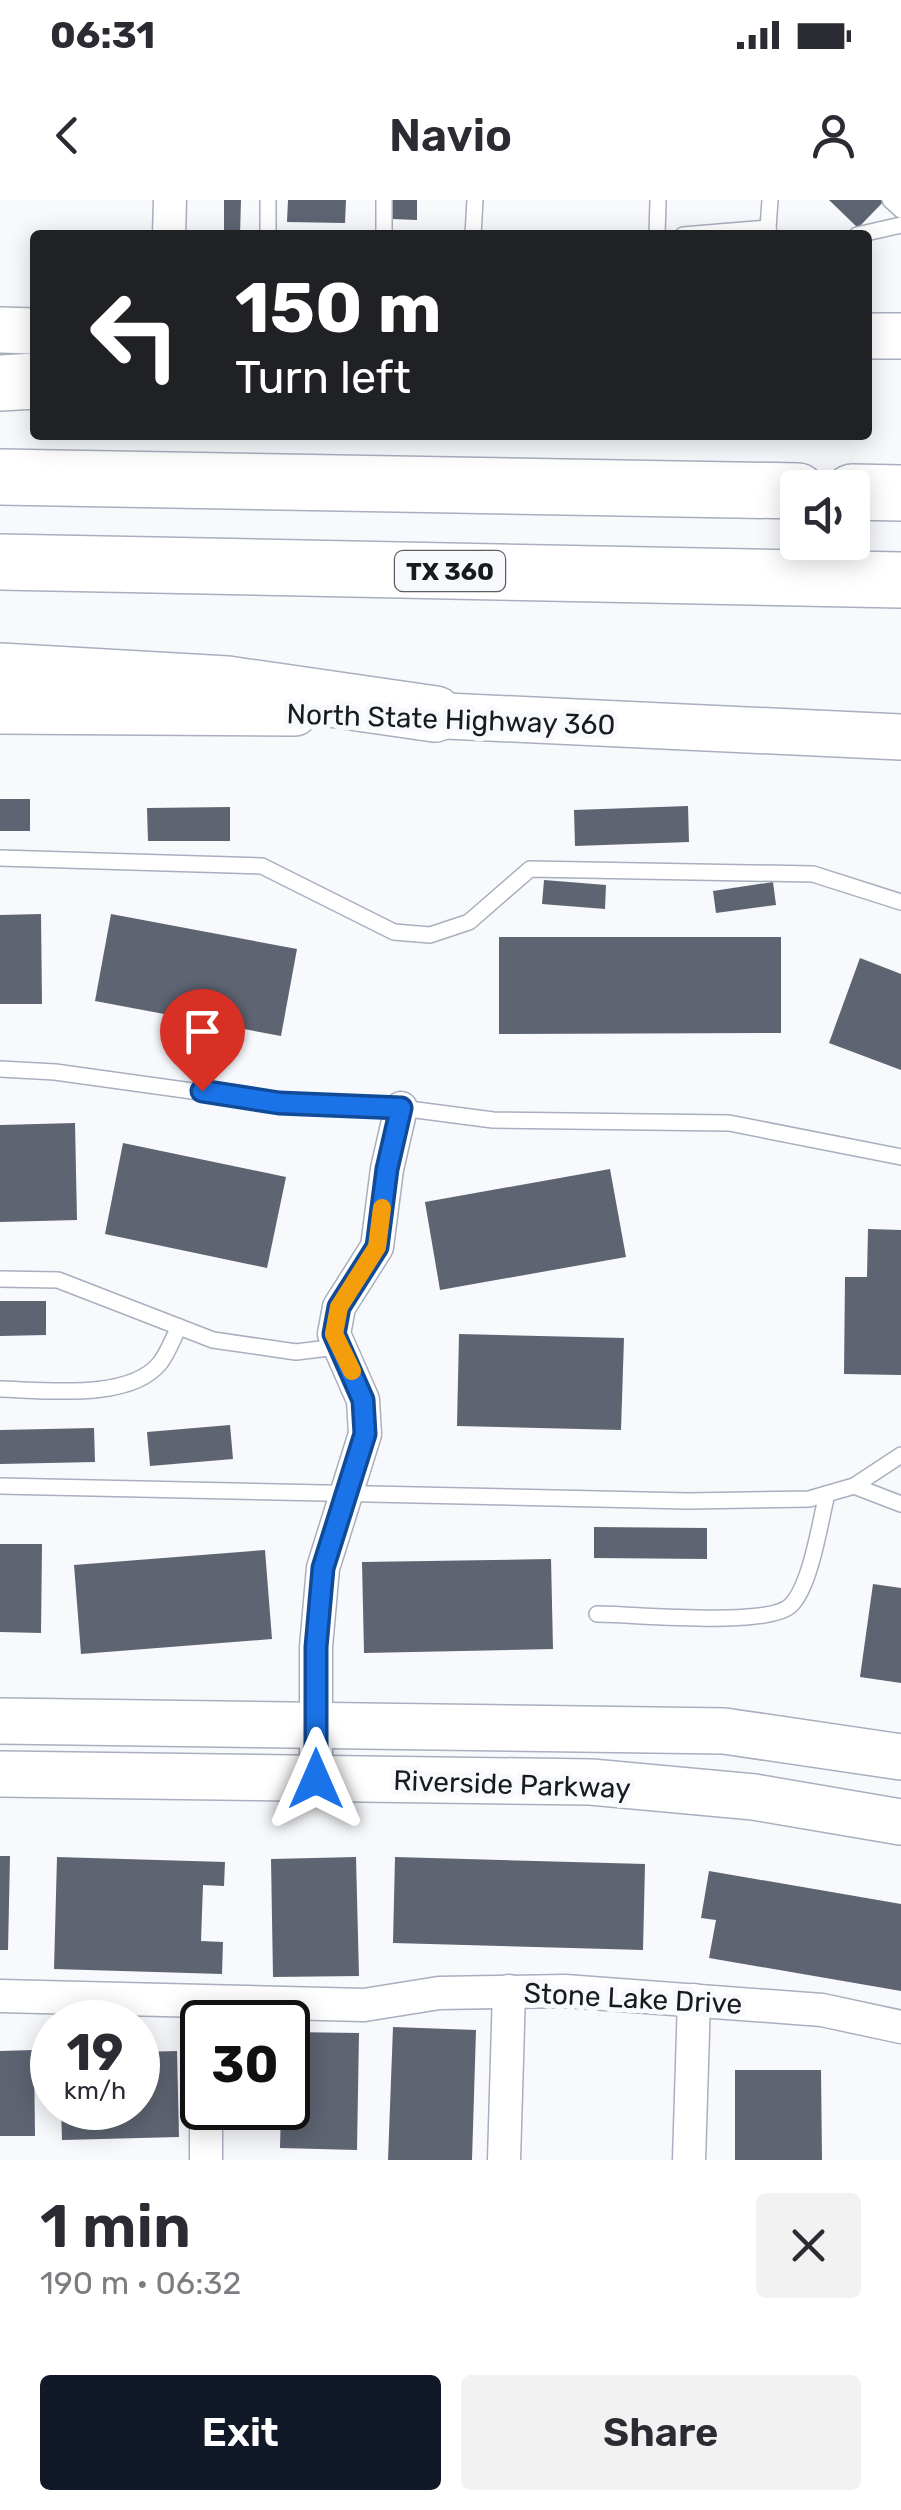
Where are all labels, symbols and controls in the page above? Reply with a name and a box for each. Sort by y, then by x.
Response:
text: 06:31 [50,12,155,58]
icon: back [40,108,95,163]
icon: person [806,108,861,163]
text: Navio [389,109,512,162]
text: 150 m [235,267,442,350]
icon: left [70,270,200,400]
text: Turn left [235,351,411,404]
map controls [780,470,870,560]
button: sound [780,470,870,560]
road number: TX 360 [395,551,505,591]
street label: North State Highway 360 [286,697,616,742]
pin [160,989,245,1092]
icon: arrive [175,1004,230,1059]
position arrow [264,1727,368,1831]
street label: Riverside Parkway [393,1764,631,1805]
street label: Stone Lake Drive [523,1976,743,2021]
speed limit sign: 30 [180,2000,310,2130]
text: 19 [67,2023,123,2083]
text: km/h [64,2076,126,2105]
text: 1 min [40,2191,191,2262]
button: close [756,2193,861,2298]
text: 190 m · 06:32 [40,2264,241,2302]
button: Exit [40,2375,441,2490]
button: Share [461,2375,861,2490]

